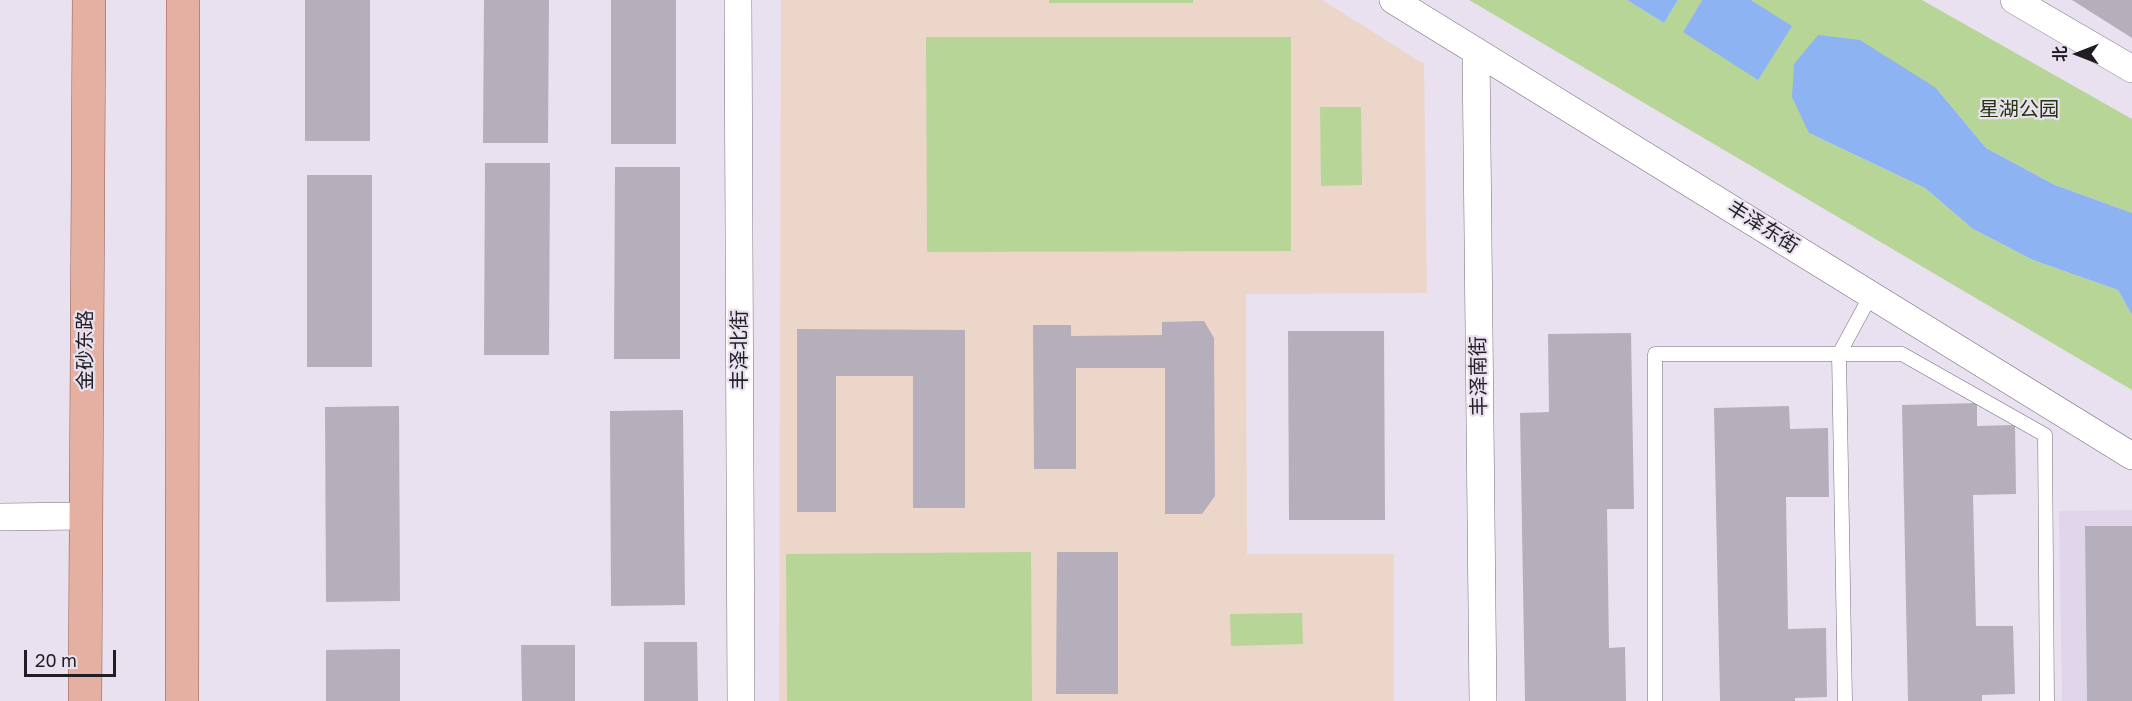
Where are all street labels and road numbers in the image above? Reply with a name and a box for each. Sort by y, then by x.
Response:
street label: 丰泽东街 [1723,196,1803,258]
street label: 金砂东路 [74,310,98,390]
street label: 丰泽北街 [728,310,752,390]
street label: 丰泽南街 [1466,336,1492,416]

